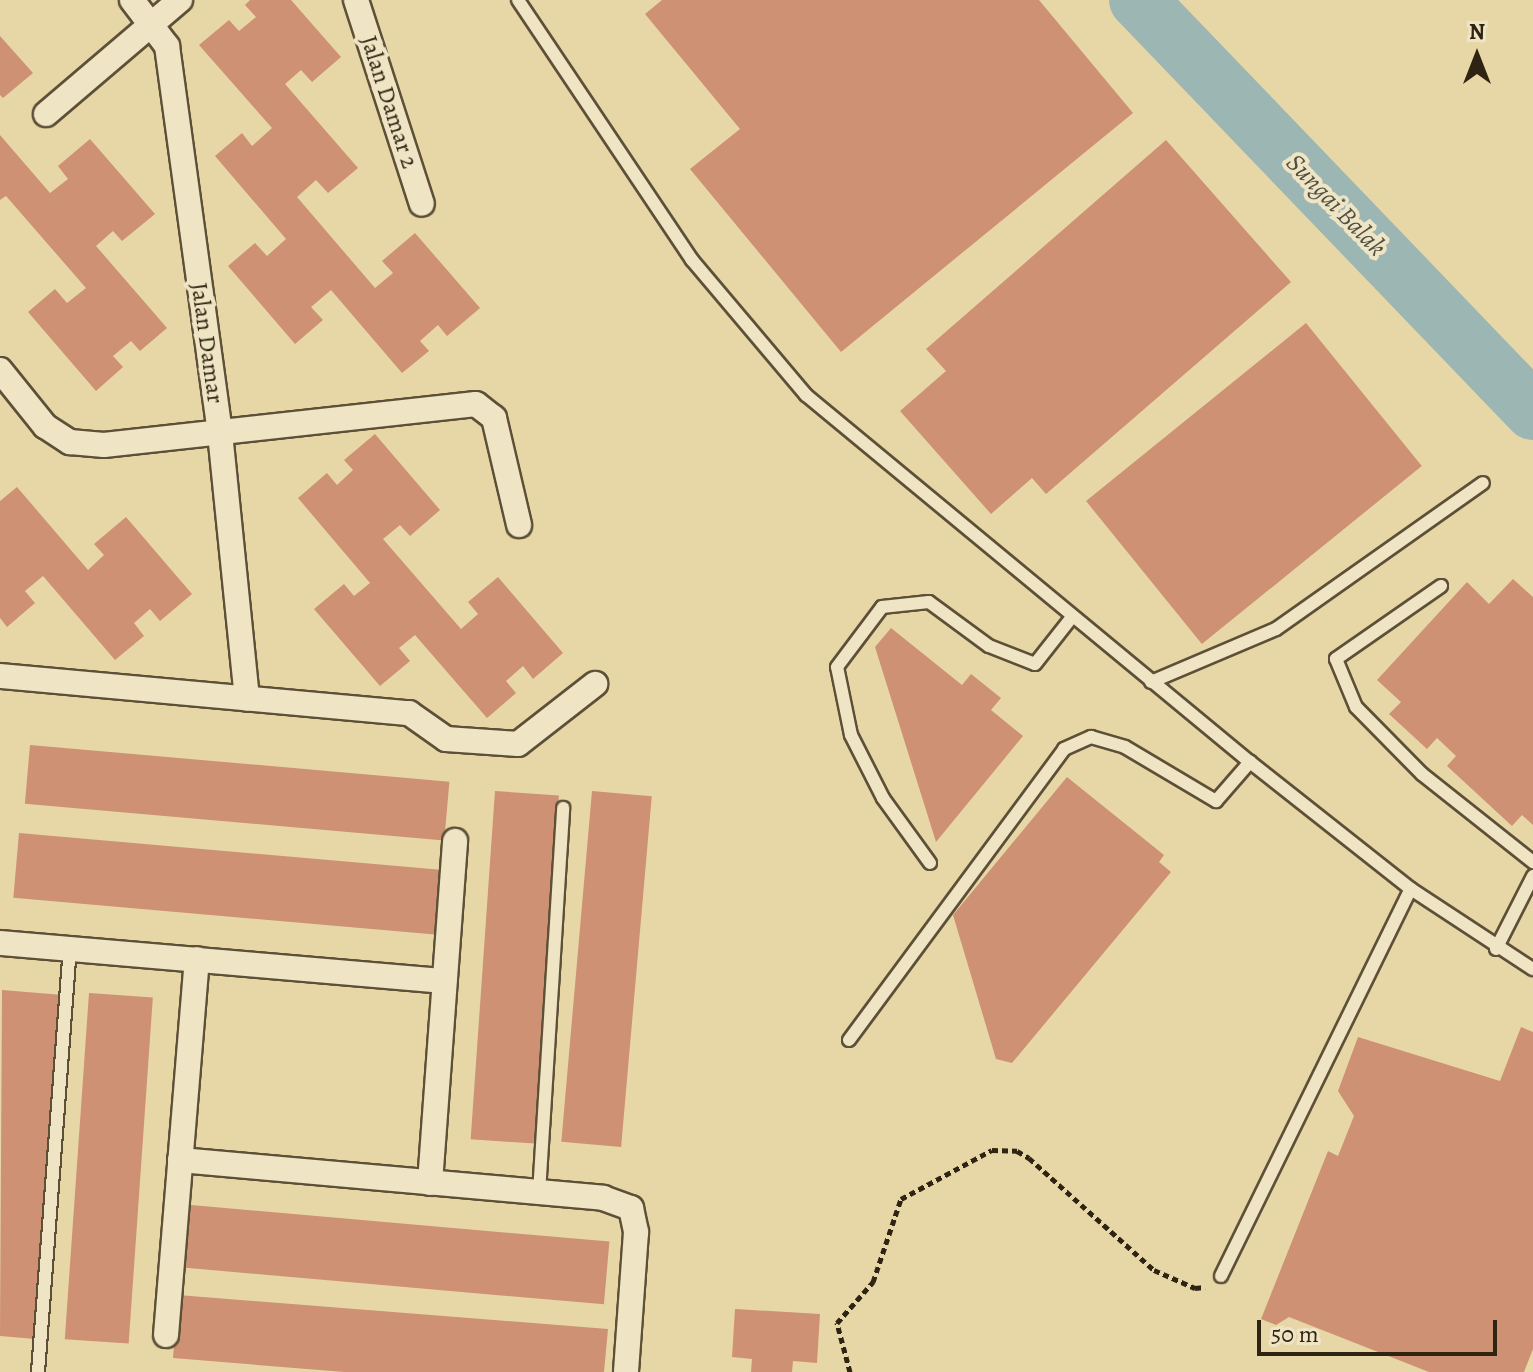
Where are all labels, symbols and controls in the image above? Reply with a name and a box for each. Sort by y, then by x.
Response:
north arrow [1437,16,1517,96]
text: N [1469,17,1485,47]
street label: Jalan Damar 2 [354,32,424,172]
water label: Sungai Balak [1280,147,1392,263]
street label: Jalan Damar [184,281,230,405]
scale bar [1261,1304,1501,1354]
text: 50 m [1271,1318,1319,1350]

